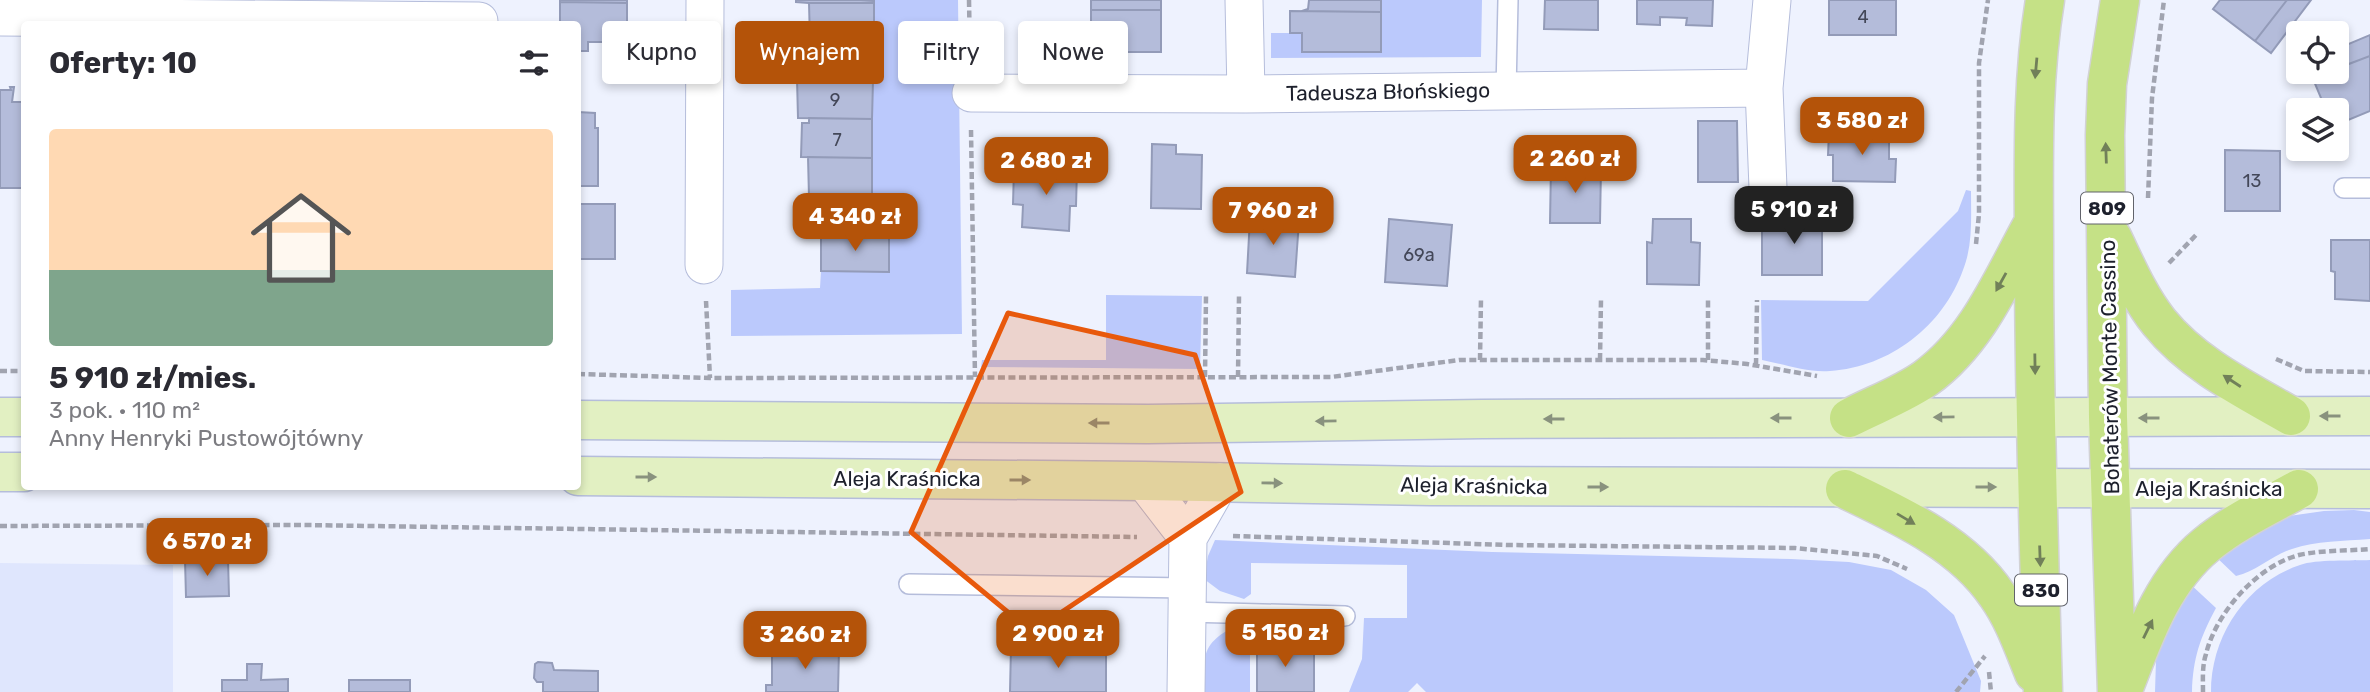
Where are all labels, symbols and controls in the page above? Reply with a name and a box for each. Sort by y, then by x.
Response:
house number: 4 [1857,6,1869,28]
chip: Kupno [602,21,721,84]
chip: Wynajem [735,21,884,84]
chip: Filtry [898,21,1004,84]
chip: Nowe [1018,21,1128,84]
map controls [2286,21,2349,161]
button: locate [2286,21,2349,84]
icon: filters [515,44,553,82]
text: Oferty: 10 [49,45,197,81]
one-way arrow [2031,57,2042,79]
street label: Tadeusza Błońskiego [1286,77,1490,106]
house number: 9 [830,89,840,111]
pin: 3 580 zł [1790,97,1934,157]
button: layers [2286,98,2349,161]
text: 3 580 zł [1816,106,1908,134]
house number: 7 [832,129,842,151]
pin: 2 260 zł [1503,136,1647,195]
pin: 2 680 zł [974,138,1118,197]
one-way arrow [2100,142,2111,164]
text: 2 260 zł [1530,144,1620,172]
text: 2 680 zł [1000,146,1092,174]
house number: 13 [2243,170,2261,192]
icon: home [238,175,364,301]
pin: 5 910 zł [1722,187,1866,246]
pin: 7 960 zł [1201,188,1345,247]
road number: 809 [2081,192,2133,224]
pin: 4 340 zł [783,194,927,253]
text: 5 910 zł [1750,195,1838,223]
text: 7 960 zł [1229,196,1317,224]
text: 4 340 zł [809,202,901,230]
street label: Bohaterów Monte Cassino [2095,239,2124,495]
house number: 69a [1403,244,1435,266]
one-way arrow [1995,272,2007,292]
one-way arrow [2030,353,2041,375]
text: 5 910 zł/mies. [49,360,256,396]
one-way arrow [2222,375,2242,388]
text: 3 pok. · 110 m² [49,396,200,424]
one-way arrow [2319,410,2341,422]
one-way arrow [1932,411,1954,423]
one-way arrow [1770,412,1792,424]
one-way arrow [2138,412,2160,424]
one-way arrow [1542,413,1564,425]
one-way arrow [1315,415,1337,427]
one-way arrow [1087,417,1109,429]
text: Anny Henryki Pustowójtówny [49,424,363,452]
street label: Aleja Kraśnicka [833,466,981,491]
one-way arrow [635,471,657,483]
street label: Aleja Kraśnicka [1400,472,1548,499]
one-way arrow [1009,474,1031,486]
street label: Aleja Kraśnicka [2135,476,2283,501]
one-way arrow [1261,477,1283,489]
one-way arrow [1587,481,1609,493]
one-way arrow [1976,481,1998,493]
one-way arrow [1896,513,1915,526]
pin: 6 570 zł [135,518,279,578]
text: 6 570 zł [162,527,252,555]
one-way arrow [2034,545,2045,567]
road number: 830 [2015,575,2067,606]
pin: 2 900 zł [986,610,1130,670]
pin: 5 150 zł [1213,610,1357,669]
pin: 3 260 zł [733,612,877,671]
text: 5 150 zł [1241,618,1329,646]
text: 2 900 zł [1012,619,1104,647]
one-way arrow [2142,619,2153,639]
text: 3 260 zł [759,620,851,648]

